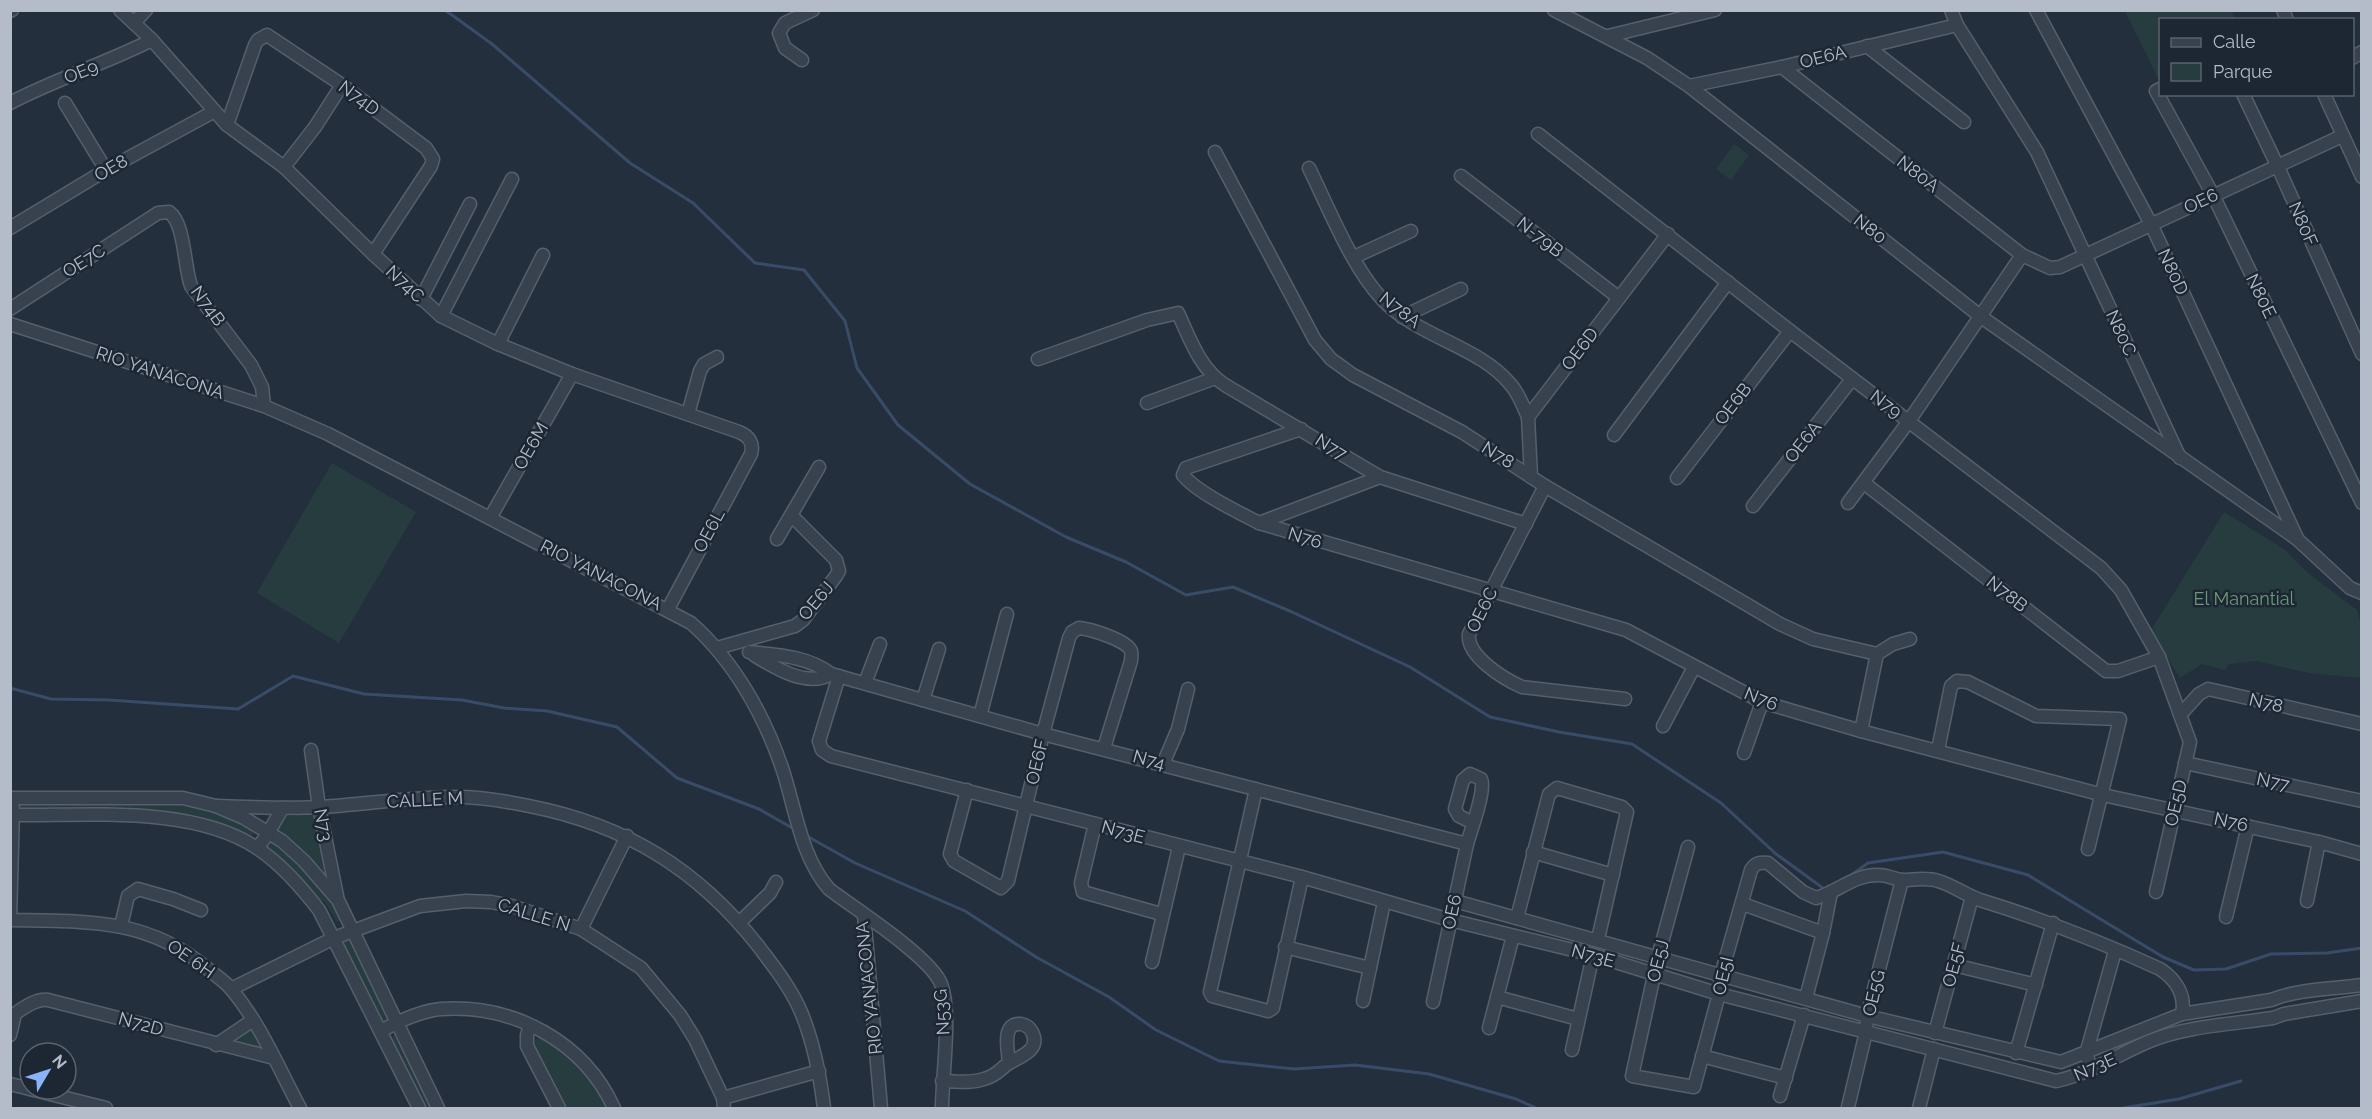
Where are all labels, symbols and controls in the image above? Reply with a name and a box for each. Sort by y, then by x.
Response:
legend [2159,18,2354,96]
text: Calle [2213,31,2256,52]
street label: OE6A [1797,41,1848,72]
street label: OE9 [61,55,101,88]
text: Parque [2213,61,2273,82]
street label: N74D [335,76,384,120]
street label: OE8 [90,150,131,185]
street label: N80A [1893,151,1943,196]
street label: OE6 [2180,184,2221,218]
street label: N80F [2284,198,2322,249]
street label: N80 [1850,209,1891,248]
street label: N-79B [1513,212,1568,261]
street label: OE7C [59,239,109,282]
street label: N80D [2154,245,2193,298]
street label: N74C [382,261,429,307]
street label: N80E [2242,270,2281,321]
street label: N74B [187,282,230,330]
street label: N78A [1376,287,1425,332]
street label: N80C [2102,307,2141,359]
street label: OE6D [1557,323,1603,374]
street label: RIO YANACONA [93,342,227,403]
street label: OE6B [1710,379,1755,429]
street label: N79 [1866,385,1906,422]
street label: OE6A [1780,417,1825,467]
street label: OE6M [509,418,552,473]
street label: N77 [1312,429,1351,464]
street label: N78 [1478,437,1518,473]
street label: OE6L [689,505,729,556]
street label: N76 [1286,522,1325,553]
street label: RIO YANACONA [537,535,665,614]
street label: N78B [1983,571,2032,616]
street label: OE6J [793,577,838,624]
street label: OE6C [1462,584,1501,636]
park label: El Manantial [2194,588,2294,609]
street label: N76 [1741,682,1781,715]
street label: N78 [2247,688,2285,717]
street label: OE6F [1021,737,1052,787]
street label: N74 [1131,745,1168,774]
street label: N77 [2255,768,2292,795]
street label: OE5D [2160,777,2191,828]
street label: CALLE M [386,787,464,812]
street label: N73 [310,807,337,843]
street label: N76 [2212,808,2250,835]
street label: N73E [1099,816,1147,847]
street label: OE6 [1438,892,1465,931]
street label: CALLE N [495,894,573,935]
street label: RIO YANACONA [851,921,886,1056]
street label: OE 6H [163,935,219,982]
street label: OE5J [1642,938,1673,984]
street label: N73E [1569,940,1617,971]
street label: OE5F [1938,940,1969,989]
street label: OE5I [1708,955,1737,997]
street label: OE5G [1858,968,1889,1018]
street label: N53G [929,988,954,1036]
street label: N72D [116,1007,166,1040]
north arrow [18,1041,78,1101]
street label: N73E [2070,1048,2119,1085]
text: N [48,1051,70,1073]

